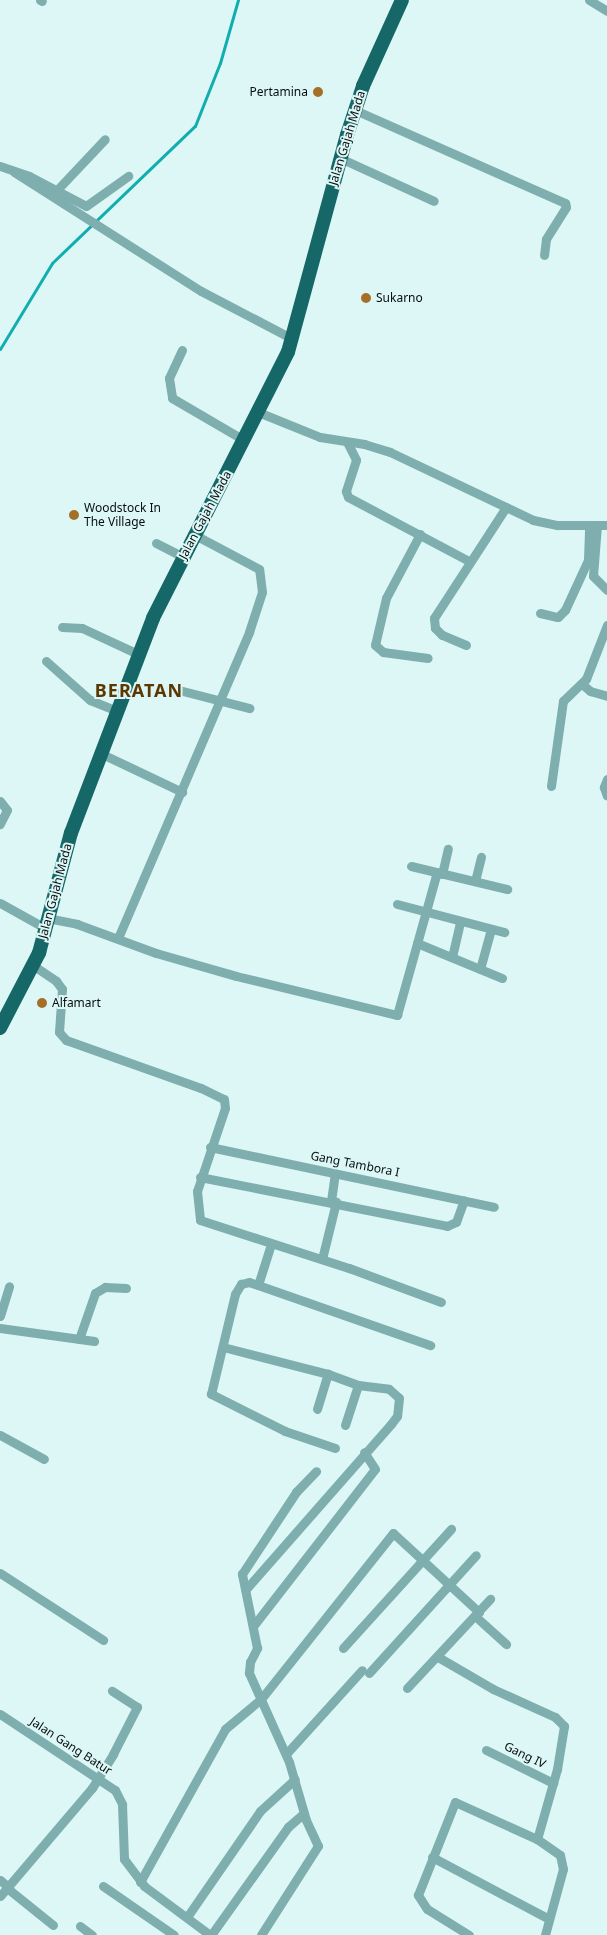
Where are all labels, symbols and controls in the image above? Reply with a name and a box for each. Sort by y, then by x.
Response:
place label: Pertamina [249,85,308,99]
marker: Pertamina [312,86,324,98]
street label: Jalan Gajah Mada [326,89,368,187]
place label: Sukarno [376,291,423,305]
marker: Sukarno [360,292,372,304]
street label: Jalan Gajah Mada [176,468,234,562]
place label: Woodstock In The Village [84,501,161,529]
marker: Woodstock In The Village [68,509,80,521]
district label: BERATAN [94,679,184,701]
street label: Jalan Gajah Mada [35,842,75,940]
place label: Alfamart [52,996,101,1010]
marker: Alfamart [36,997,48,1009]
street label: Gang Tambora I [309,1148,401,1180]
street label: Jalan Gang Batur [27,1714,115,1778]
street label: Gang IV [502,1739,548,1771]

